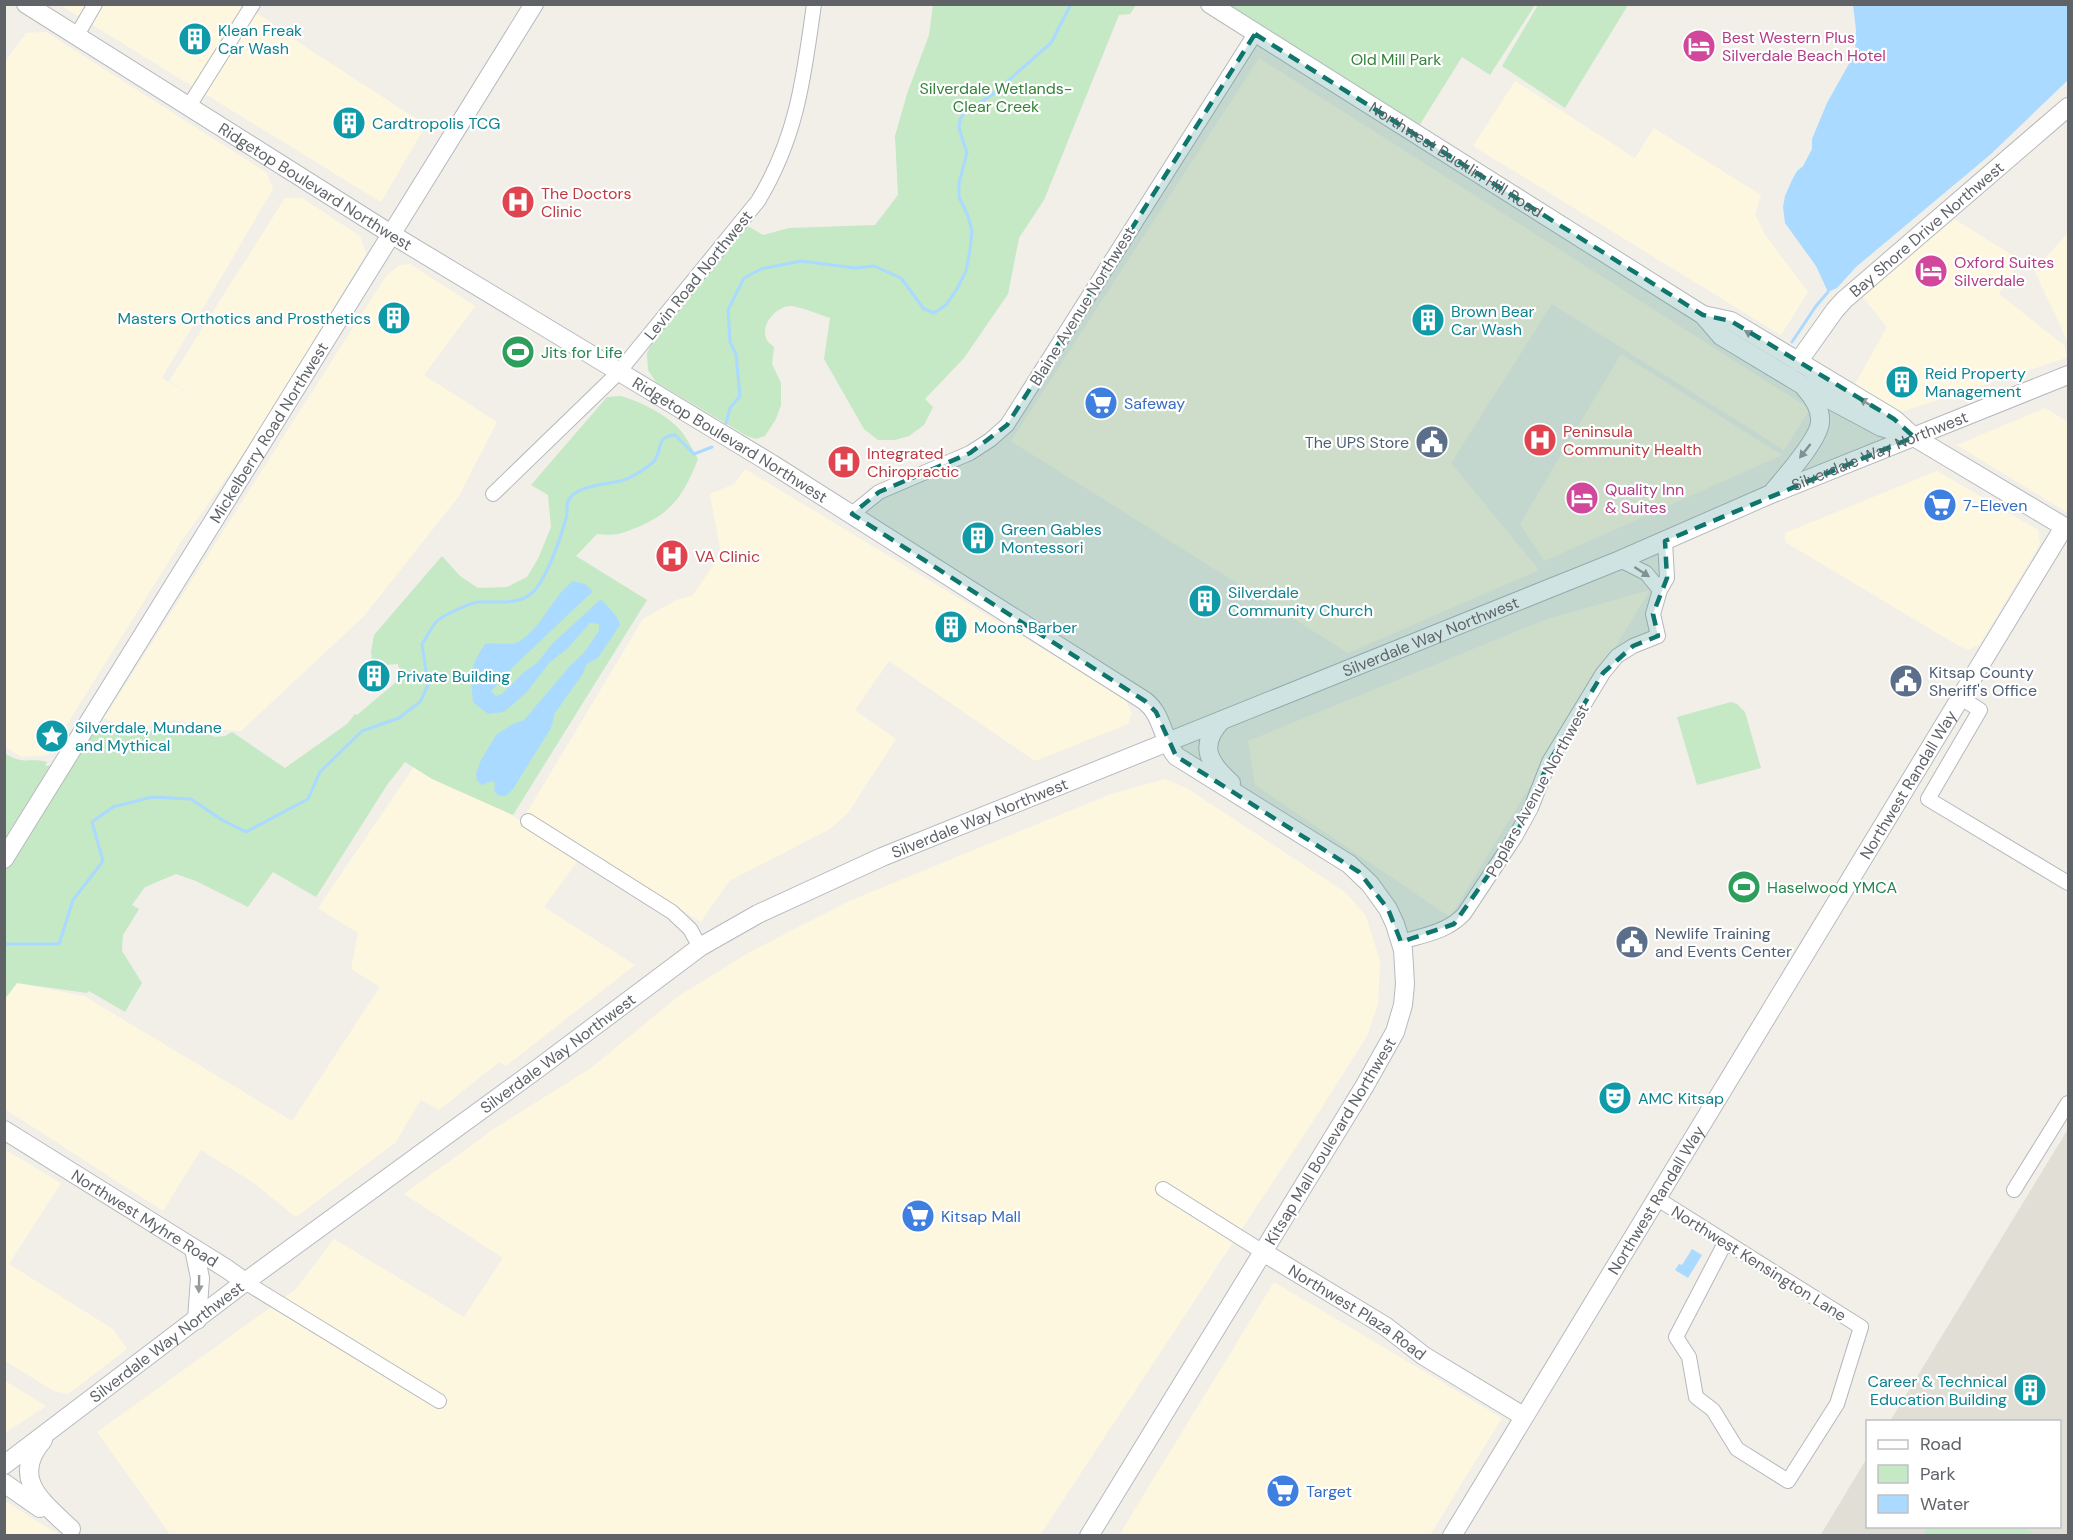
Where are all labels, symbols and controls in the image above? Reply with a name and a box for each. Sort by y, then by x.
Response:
place label: Klean Freak Car Wash [218,20,302,59]
building icon: Klean Freak Car Wash [177,21,213,57]
place label: Best Western Plus Silverdale Beach Hotel [1722,27,1886,66]
hotel icon: Best Western Plus Silverdale Beach Hotel [1681,28,1717,64]
park label: Old Mill Park [1351,49,1441,70]
park label: Silverdale Wetlands- Clear Creek [919,78,1073,117]
street label: Northwest Bucklin Hill Road [1365,97,1547,222]
building icon: Cardtropolis TCG [331,105,367,141]
place label: Cardtropolis TCG [372,113,500,134]
street label: Ridgetop Boulevard Northwest [214,118,416,255]
street label: Bay Shore Drive Northwest [1845,157,2008,302]
place label: The Doctors Clinic [541,183,631,222]
hospital icon: The Doctors Clinic [500,184,536,220]
street label: Levin Road Northwest [640,206,757,344]
street label: Blaine Avenue Northwest [1025,223,1140,390]
place label: Oxford Suites Silverdale [1954,252,2054,291]
hotel icon: Oxford Suites Silverdale [1913,253,1949,289]
building icon: Masters Orthotics and Prosthetics [376,300,412,336]
place label: Brown Bear Car Wash [1451,301,1535,340]
building icon: Brown Bear Car Wash [1410,302,1446,338]
place label: Masters Orthotics and Prosthetics [117,308,371,329]
one-way arrow [1744,329,1760,340]
sports icon: Jits for Life [500,334,536,370]
street label: Mickelberry Road Northwest [205,338,333,527]
place label: Jits for Life [541,342,623,363]
place label: Reid Property Management [1925,363,2026,402]
building icon: Reid Property Management [1884,364,1920,400]
street label: Ridgetop Boulevard Northwest [629,372,831,508]
supermarket icon: Safeway [1083,385,1119,421]
place label: Safeway [1124,393,1185,414]
one-way arrow [1858,398,1875,408]
street label: Silverdale Way Northwest [1788,406,1971,496]
place label: Peninsula Community Health [1563,421,1702,460]
hospital icon: Peninsula Community Health [1522,422,1558,458]
public building icon: The UPS Store [1414,424,1450,460]
place label: The UPS Store [1305,432,1409,453]
place label: Integrated Chiropractic [867,443,959,482]
one-way arrow [1798,443,1811,459]
hospital icon: Integrated Chiropractic [826,444,862,480]
place label: Quality Inn & Suites [1605,479,1684,518]
hotel icon: Quality Inn & Suites [1564,480,1600,516]
supermarket icon: 7-Eleven [1922,487,1958,523]
place label: 7-Eleven [1963,495,2027,516]
place label: Green Gables Montessori [1001,519,1102,558]
building icon: Green Gables Montessori [960,520,996,556]
hospital icon: VA Clinic [654,538,690,574]
place label: VA Clinic [695,546,760,567]
one-way arrow [1634,567,1650,578]
place label: Silverdale Community Church [1228,582,1373,621]
building icon: Silverdale Community Church [1187,583,1223,619]
street label: Silverdale Way Northwest [1339,592,1522,682]
building icon: Moons Barber [933,609,969,645]
place label: Moons Barber [974,617,1077,638]
building icon: Private Building [356,658,392,694]
place label: Kitsap County Sheriff's Office [1929,662,2037,701]
public building icon: Kitsap County Sheriff's Office [1888,663,1924,699]
place label: Private Building [397,666,510,687]
street label: Poplars Avenue Northwest [1481,700,1594,880]
street label: Northwest Randall Way [1855,706,1962,863]
place label: Silverdale, Mundane and Mythical [75,717,222,756]
place icon: Silverdale, Mundane and Mythical [34,718,70,754]
street label: Silverdale Way Northwest [888,773,1071,863]
sports icon: Haselwood YMCA [1726,869,1762,905]
place label: Haselwood YMCA [1767,877,1897,898]
place label: Newlife Training and Events Center [1655,923,1792,962]
public building icon: Newlife Training and Events Center [1614,924,1650,960]
street label: Silverdale Way Northwest [476,989,640,1118]
street label: Kitsap Mall Boulevard Northwest [1260,1034,1401,1249]
theatre icon: AMC Kitsap [1597,1080,1633,1116]
place label: AMC Kitsap [1638,1088,1724,1109]
street label: Northwest Randall Way [1603,1122,1710,1279]
street label: Northwest Myhre Road [67,1165,222,1272]
supermarket icon: Kitsap Mall [900,1198,936,1234]
street label: Northwest Kensington Lane [1667,1201,1850,1326]
place label: Kitsap Mall [941,1206,1021,1227]
street label: Northwest Plaza Road [1284,1260,1430,1365]
one-way arrow [194,1275,204,1294]
street label: Silverdale Way Northwest [85,1277,248,1407]
place label: Career & Technical Education Building [1867,1371,2007,1410]
building icon: Career & Technical Education Building [2012,1372,2048,1408]
legend [1866,1420,2061,1528]
text: Road [1920,1432,1962,1456]
text: Park [1920,1462,1956,1486]
supermarket icon: Target [1265,1473,1301,1509]
place label: Target [1306,1481,1352,1502]
text: Water [1920,1492,1970,1516]

